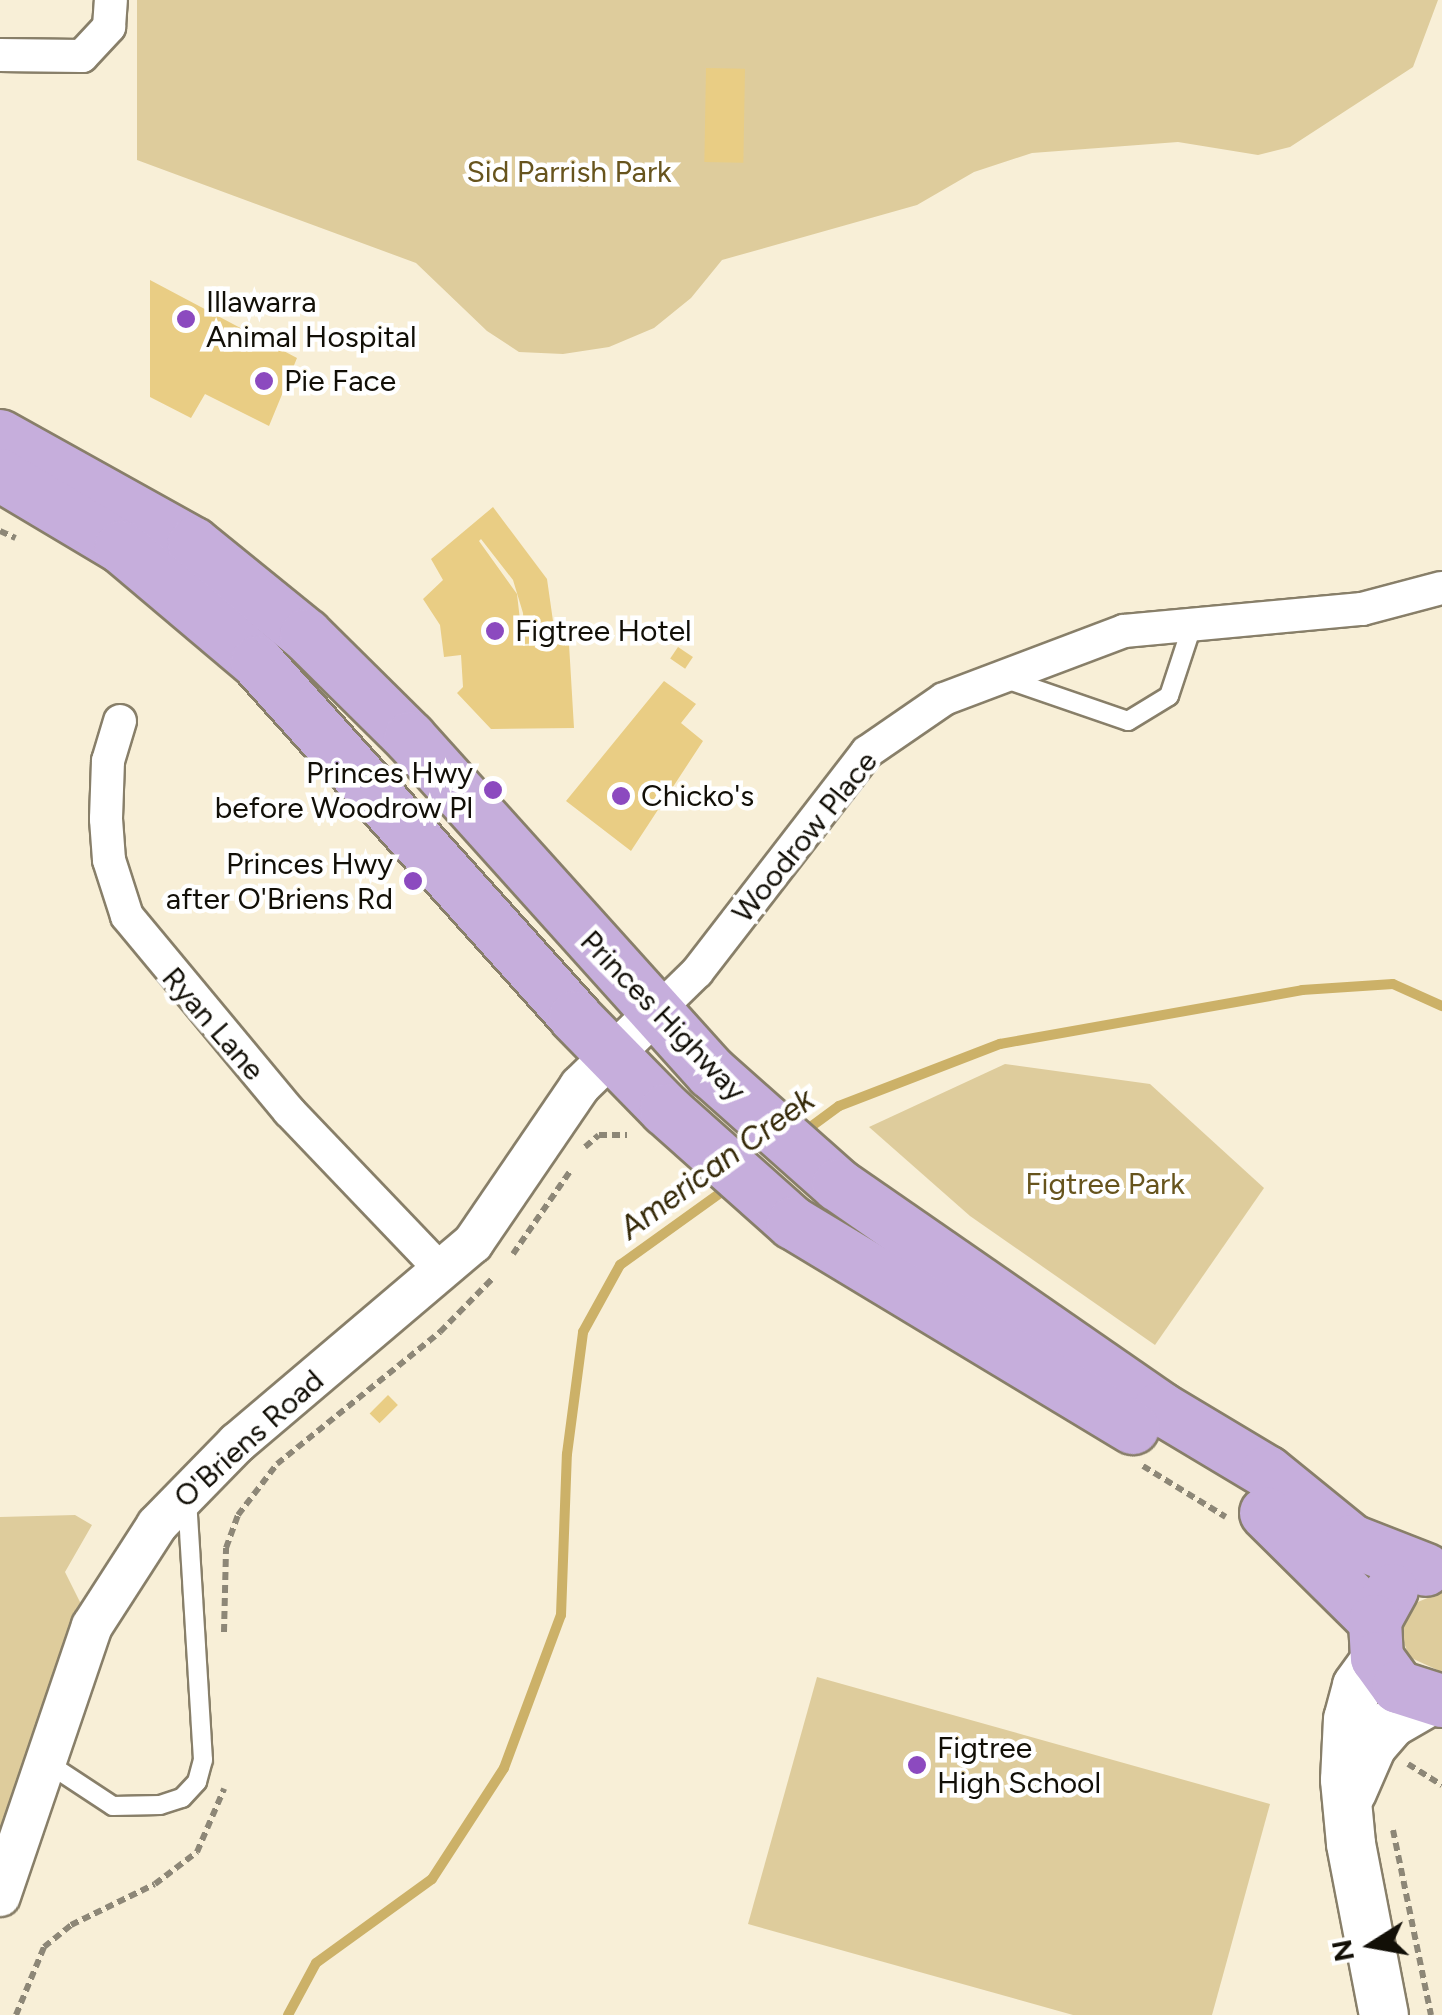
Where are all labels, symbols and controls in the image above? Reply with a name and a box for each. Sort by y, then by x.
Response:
park label: Sid Parrish Park [466,154,672,190]
place label: Illawarra Animal Hospital [206,284,417,354]
marker: Illawarra Animal Hospital [175,308,197,330]
place label: Pie Face [284,363,396,399]
marker: Pie Face [253,370,275,392]
place label: Figtree Hotel [515,613,692,649]
marker: Figtree Hotel [484,620,506,642]
street label: Woodrow Place [725,744,885,930]
place label: Princes Hwy before Woodrow Pl [215,755,473,826]
place label: Chicko's [641,778,754,814]
marker: Princes Hwy before Woodrow Pl [482,779,504,801]
marker: Chicko's [610,785,632,807]
place label: Princes Hwy after O'Briens Rd [166,846,393,916]
marker: Princes Hwy after O'Briens Rd [402,870,424,892]
street label: Princes Highway [573,923,753,1109]
street label: Ryan Lane [154,960,272,1088]
water label: American Creek [612,1080,822,1248]
park label: Figtree Park [1025,1166,1185,1202]
street label: O'Briens Road [167,1363,331,1515]
place label: Figtree High School [937,1730,1101,1800]
marker: Figtree High School [906,1754,928,1776]
north arrow [1322,1895,1422,1995]
text: N [1324,1937,1361,1965]

